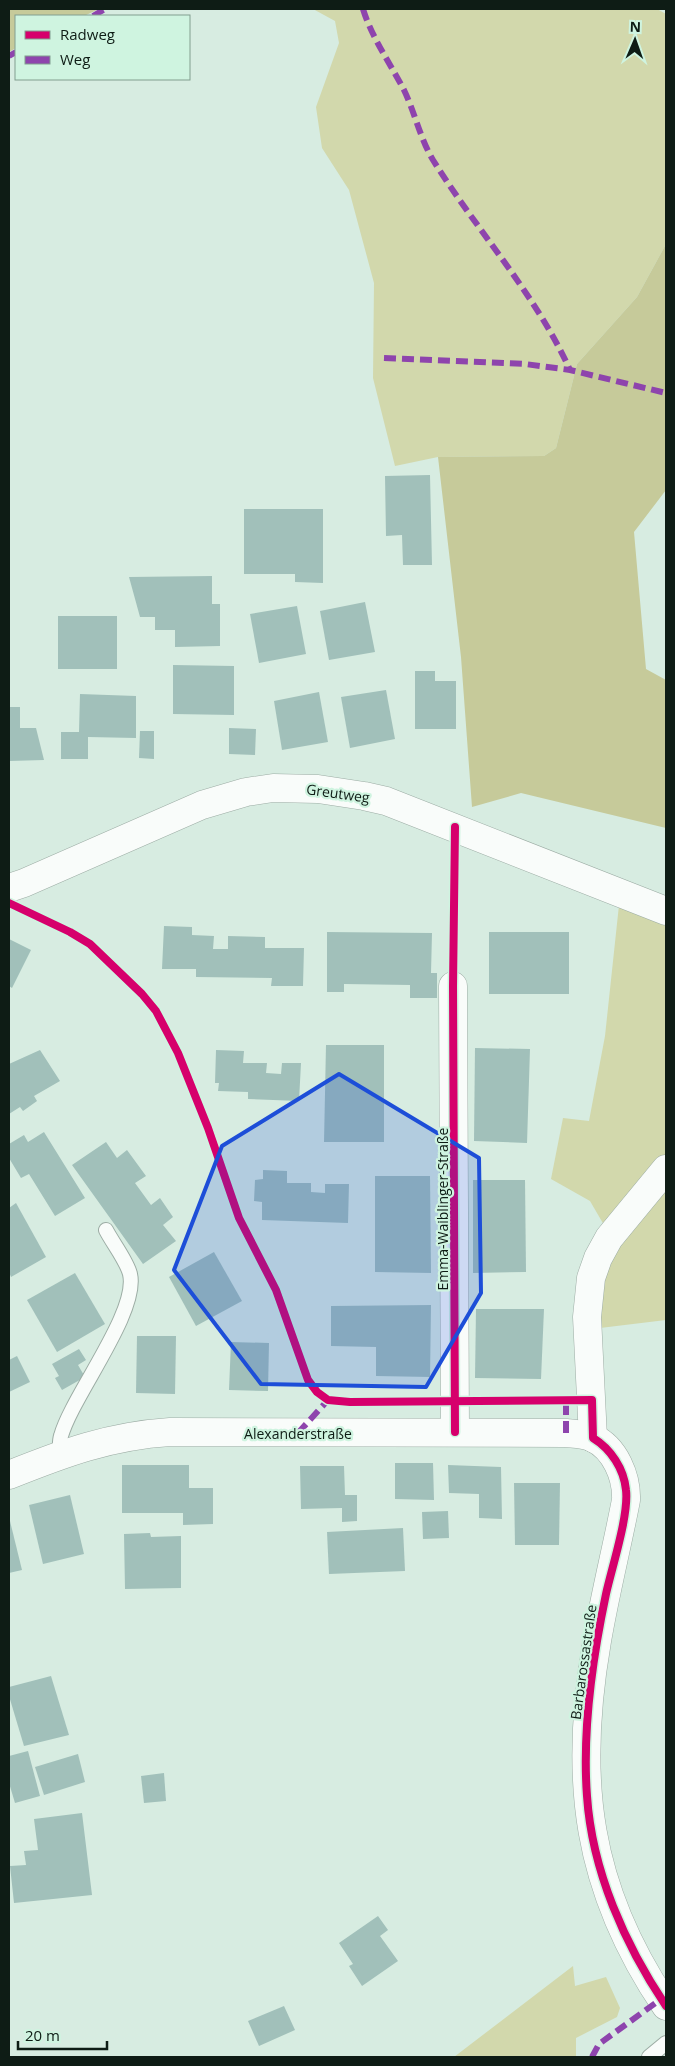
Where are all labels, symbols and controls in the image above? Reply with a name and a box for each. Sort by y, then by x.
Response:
legend [15,15,190,80]
north arrow [610,15,660,65]
text: N [629,17,641,36]
text: Radweg [60,24,115,44]
text: Weg [60,49,90,69]
street label: Greutweg [305,779,371,807]
street label: Emma-Waiblinger-Straße [433,1127,452,1290]
street label: Alexanderstraße [244,1424,352,1443]
street label: Barbarossastraße [566,1603,600,1721]
scale bar [18,2018,106,2050]
text: 20 m [25,2025,60,2045]

